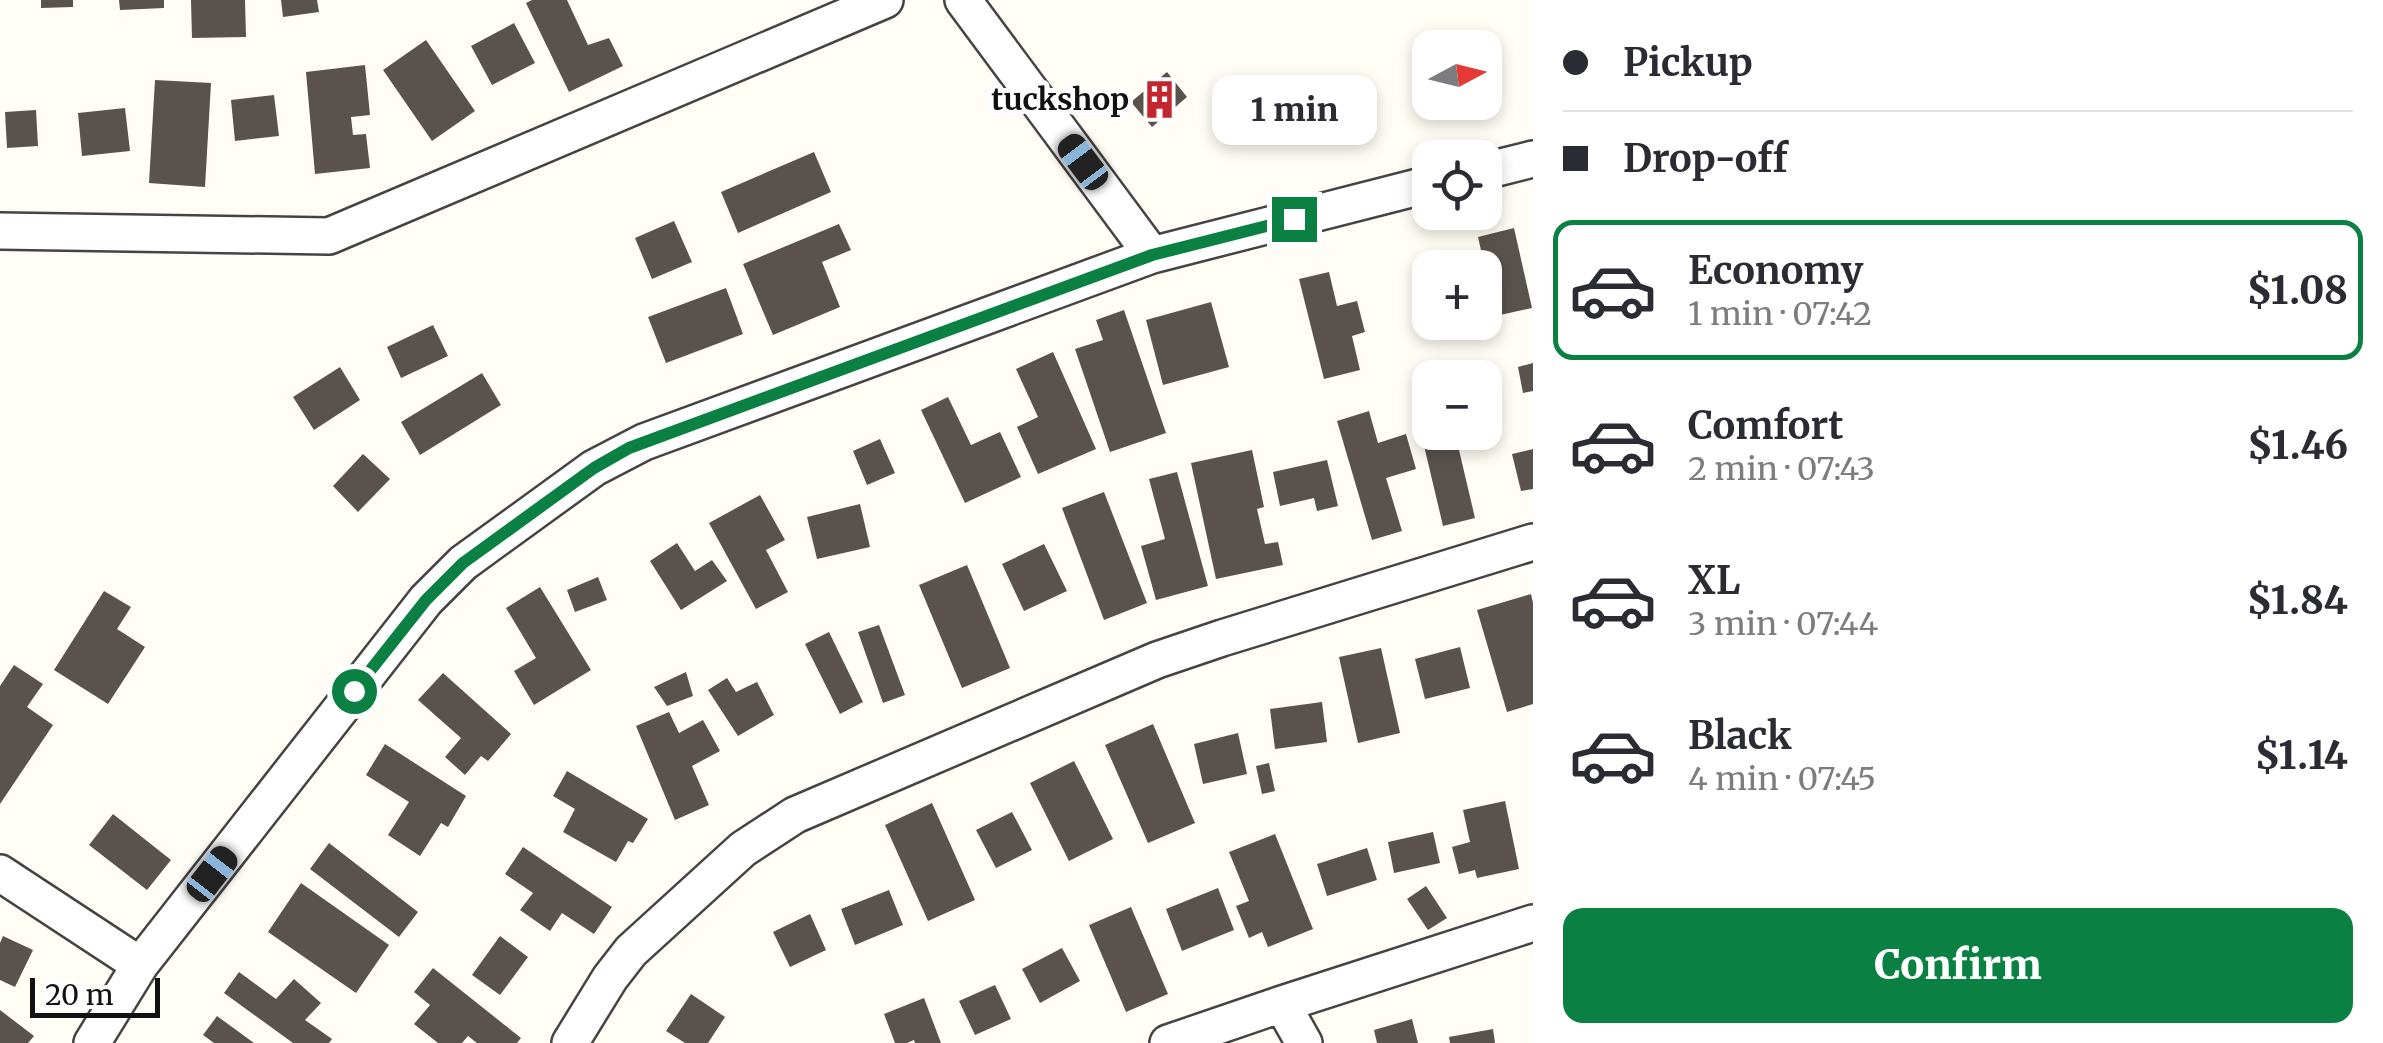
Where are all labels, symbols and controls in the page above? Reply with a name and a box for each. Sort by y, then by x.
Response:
north arrow [1412,30,1502,120]
map controls [1412,30,1502,450]
text: Pickup [1623,39,1753,86]
callout: 1 min [1212,74,1376,144]
building icon: tuckshop [1138,78,1180,120]
place label: tuckshop [991,80,1129,118]
text: 1 min [1251,90,1338,130]
car [1053,129,1113,195]
text: Drop-off [1623,135,1788,182]
button: locate [1412,140,1502,230]
route end [1272,197,1317,242]
icon: car [1568,245,1658,335]
text: Economy [1688,247,1863,294]
button: + [1412,250,1502,340]
text: $1.08 [2247,267,2348,314]
text: 1 min · 07:42 [1688,294,1872,334]
button: − [1412,360,1502,450]
icon: car [1568,400,1658,490]
text: Comfort [1688,402,1844,449]
text: $1.46 [2247,422,2348,469]
text: 2 min · 07:43 [1688,449,1875,489]
icon: car [1568,555,1658,645]
text: XL [1688,557,1740,604]
text: $1.84 [2247,577,2348,624]
text: 3 min · 07:44 [1688,604,1878,644]
route start [332,669,377,714]
icon: car [1568,710,1658,800]
text: Black [1688,712,1792,759]
text: $1.14 [2255,732,2348,779]
text: 4 min · 07:45 [1688,759,1876,799]
car [182,841,242,907]
button: Confirm [1563,908,2353,1023]
scale bar [30,973,160,1018]
text: 20 m [45,977,114,1013]

